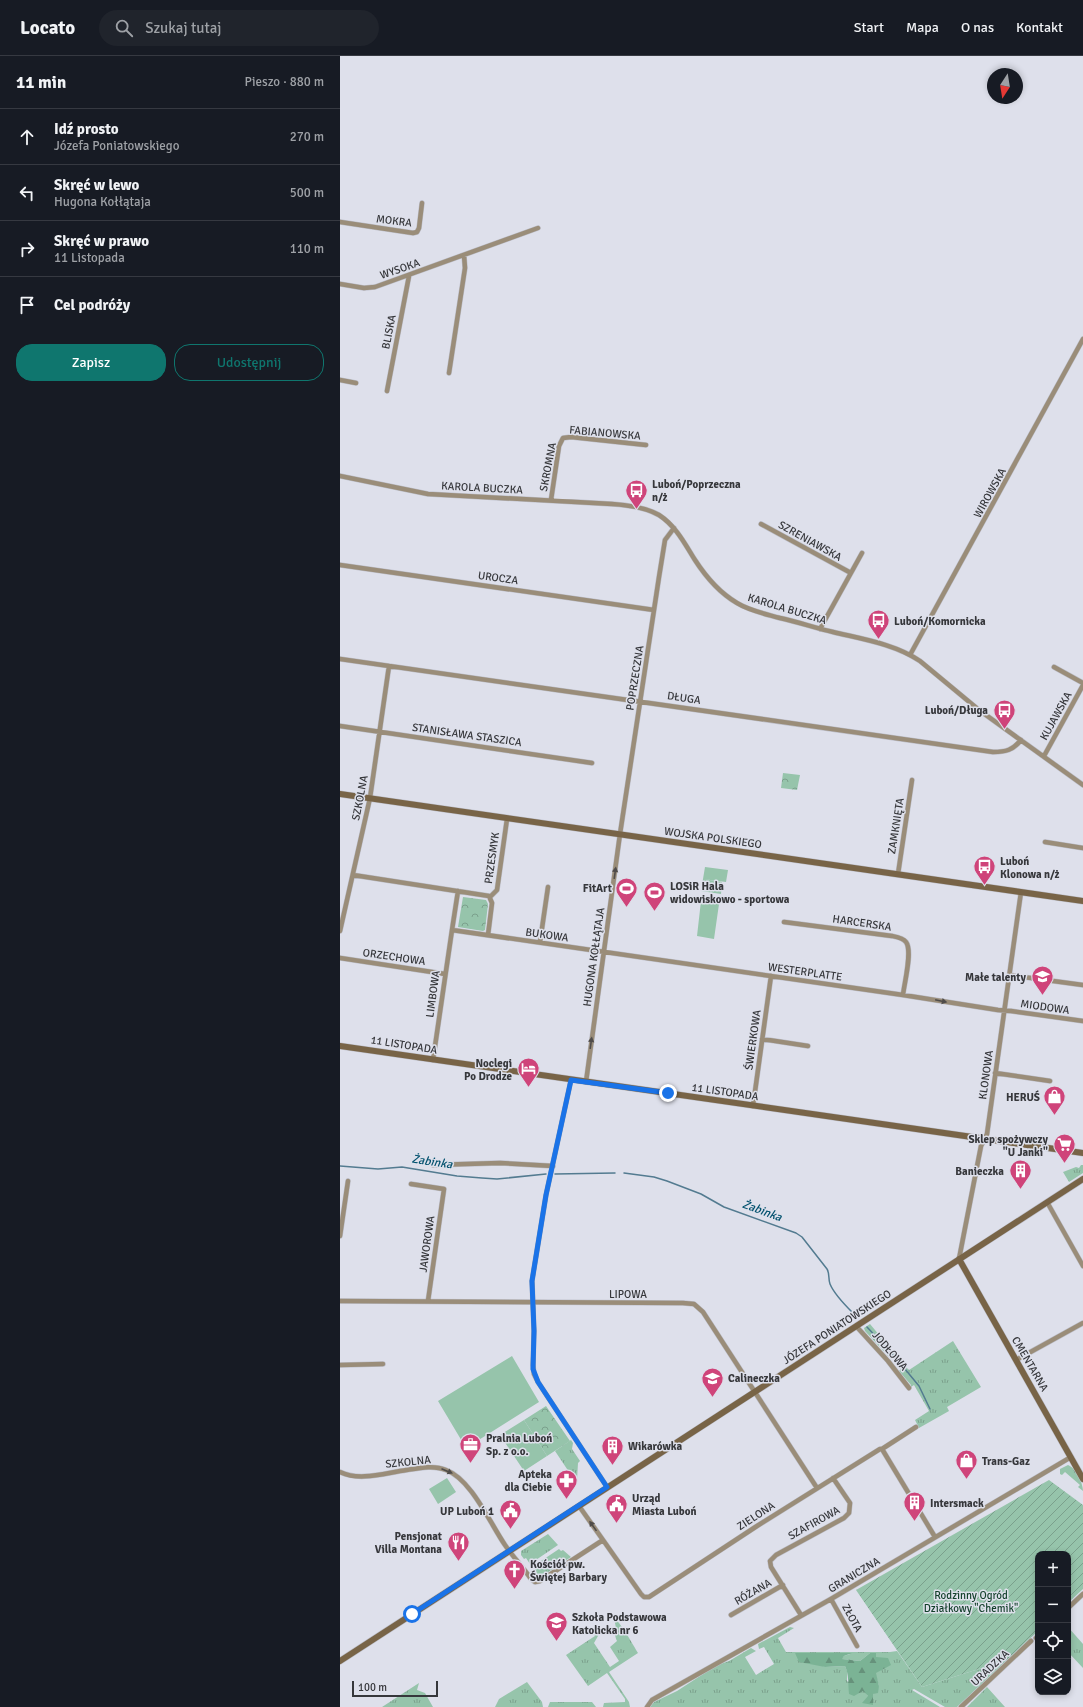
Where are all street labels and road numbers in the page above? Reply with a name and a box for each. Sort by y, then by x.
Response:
street label: MOKRA [375,212,413,230]
street label: WYSOKA [378,256,422,282]
street label: BLISKA [379,313,399,350]
street label: FABIANOWSKA [569,423,642,443]
street label: SKROMNA [537,441,559,493]
street label: WIROWSKA [971,466,1009,520]
street label: KAROLA BUCZKA [441,479,523,497]
street label: SZRENIAWSKA [776,518,844,564]
street label: UROCZA [477,569,519,587]
street label: KAROLA BUCZKA [746,591,828,627]
street label: POPRZECZNA [623,644,647,711]
street label: DŁUGA [666,689,702,707]
street label: KUJAWSKA [1037,689,1075,743]
street label: STANISŁAWA STASZICA [411,721,523,749]
street label: SZKOLNA [349,774,371,822]
street label: ZAMKNIĘTA [885,797,907,855]
street label: WOJSKA POLSKIEGO [663,825,763,851]
street label: PRZESMYK [482,831,502,885]
street label: HUGONA KOŁŁĄTAJA [581,906,607,1007]
street label: HARCERSKA [832,912,893,934]
street label: BUKOWA [525,926,570,944]
street label: ORZECHOWA [362,946,426,968]
street label: WESTERPLATTE [767,960,843,984]
street label: LIMBOWA [423,969,443,1018]
street label: MIODOWA [1020,997,1071,1017]
street label: ŚWIERKOWA [741,1009,764,1071]
street label: 11 LISTOPADA [370,1033,439,1057]
street label: KLONOWA [976,1049,996,1101]
street label: 11 LISTOPADA [691,1081,760,1103]
street label: JAWOROWA [417,1215,437,1273]
street label: JÓZEFA PONIATOWSKIEGO [780,1286,894,1367]
street label: LIPOWA [609,1288,647,1301]
street label: JODŁOWA [869,1329,911,1373]
street label: CMENTARNA [1009,1334,1051,1394]
street label: SZKOLNA [385,1453,432,1471]
street label: ZIELONA [735,1499,778,1533]
street label: SZAFIROWA [786,1503,842,1543]
street label: GRANICZNA [826,1554,882,1596]
street label: RÓŻANA [732,1575,774,1608]
street label: ZŁOTA [839,1602,865,1635]
street label: URADZKA [968,1647,1012,1689]

